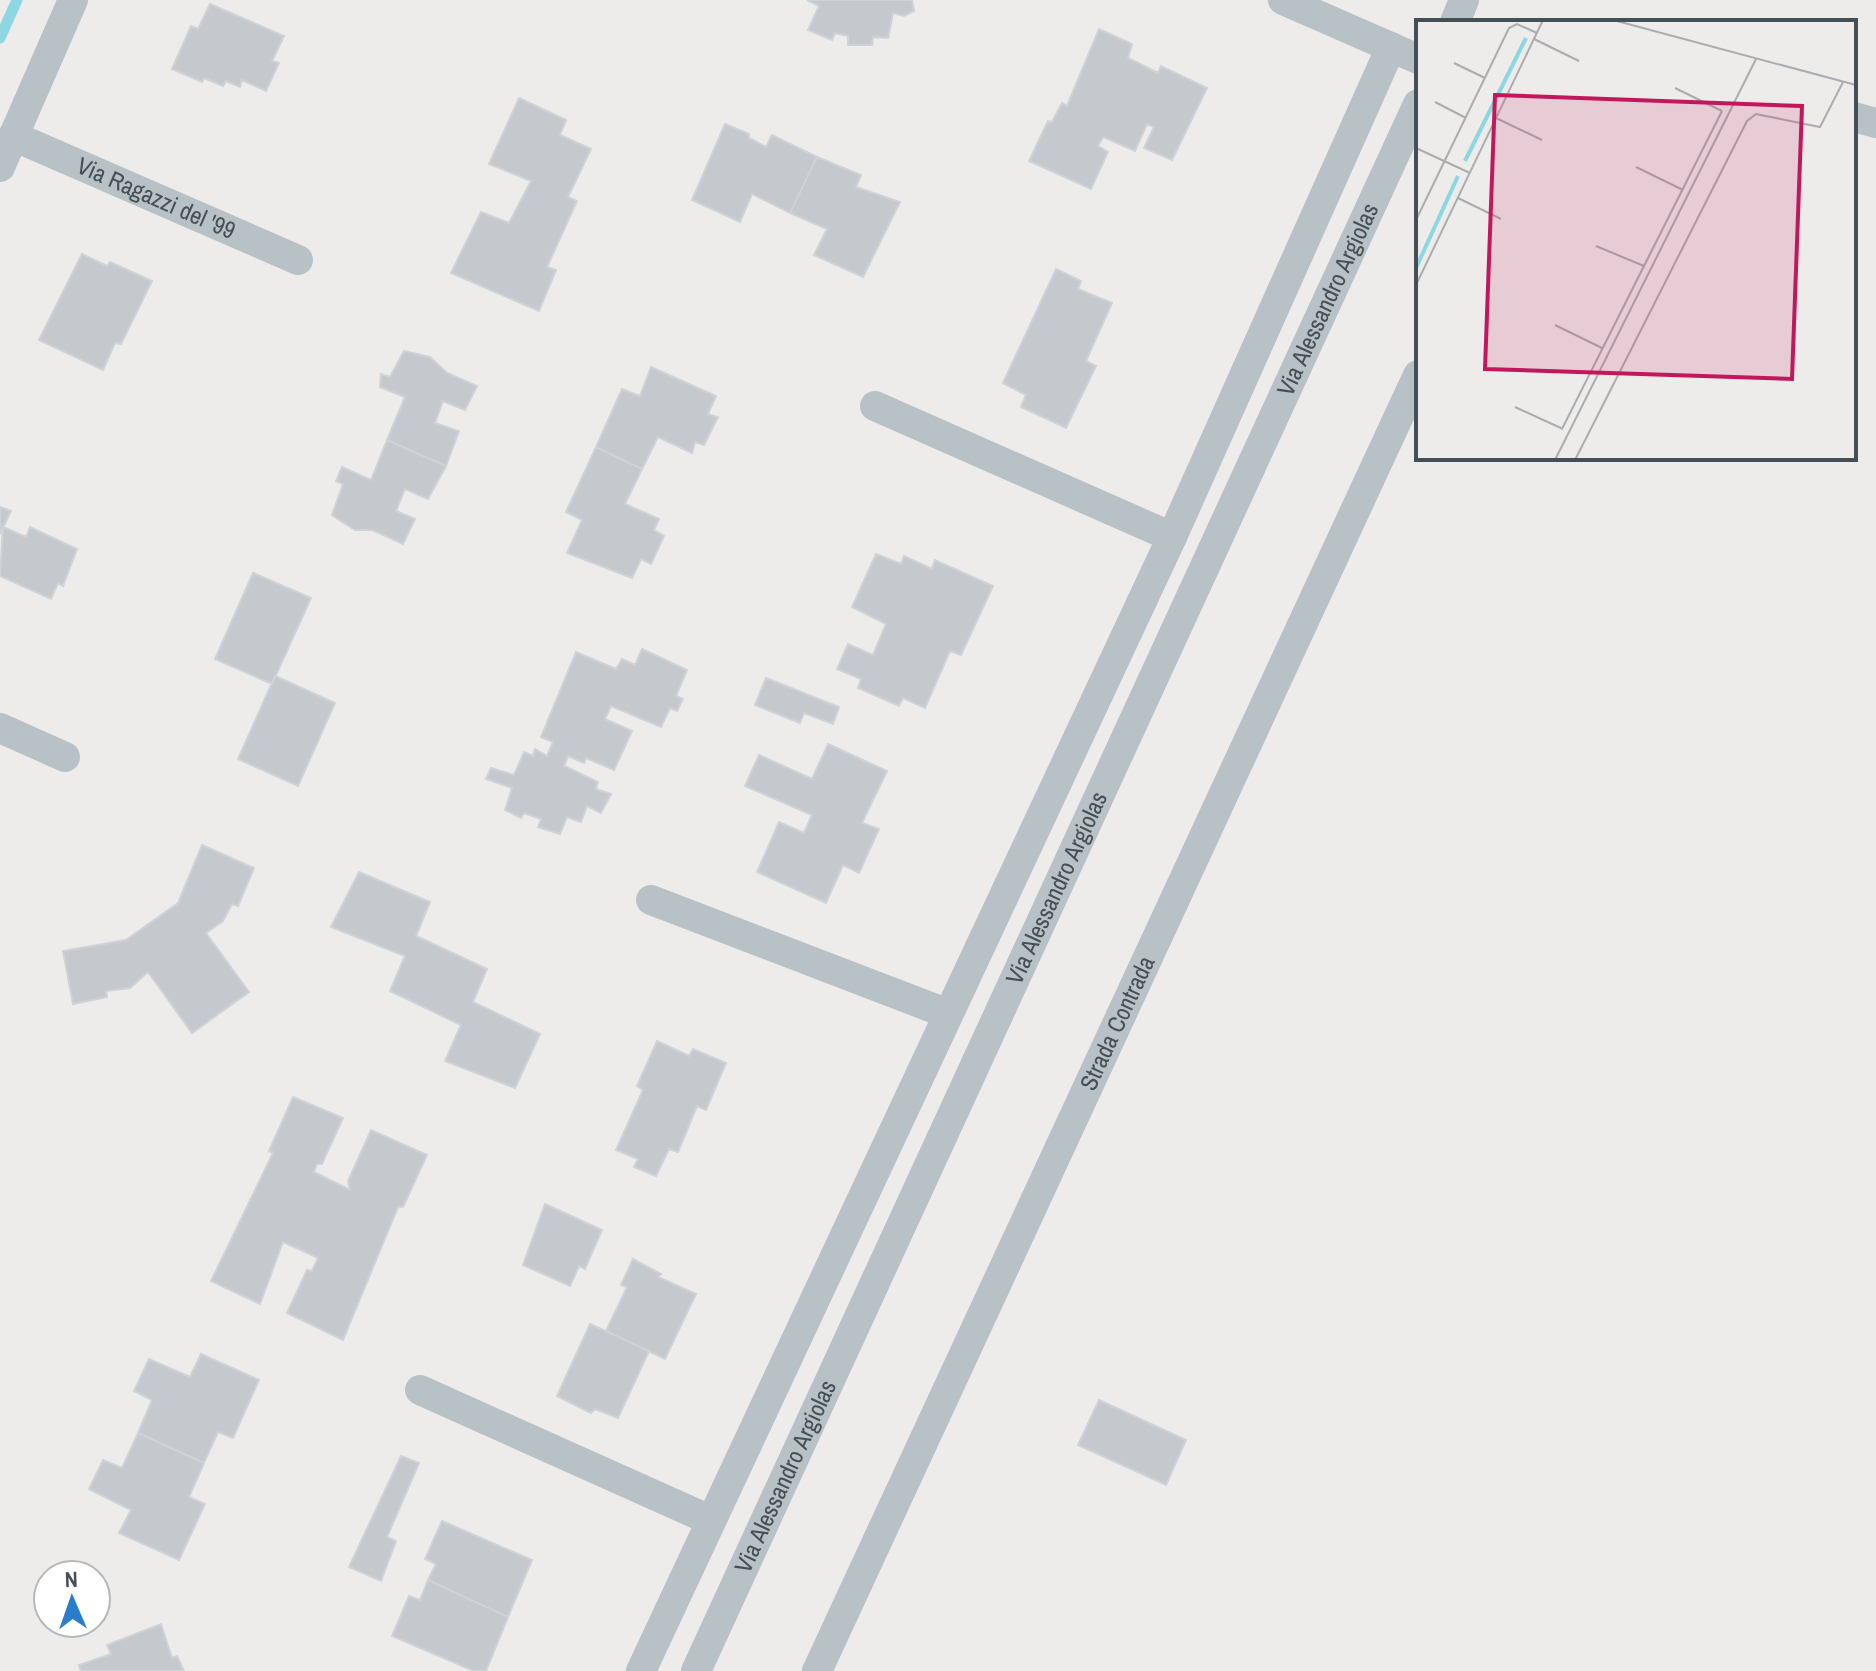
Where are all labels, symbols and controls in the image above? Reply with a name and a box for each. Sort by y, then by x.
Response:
inset map [1416,20,1856,460]
street label: Via Ragazzi del '99 [72,149,241,246]
street label: Via Alessandro Argiolas [1269,198,1385,401]
street label: Via Alessandro Argiolas [998,786,1114,989]
street label: Strada Contrada [1072,950,1161,1095]
street label: Via Alessandro Argiolas [726,1375,843,1578]
north arrow [32,1559,112,1639]
text: N [64,1564,78,1594]

